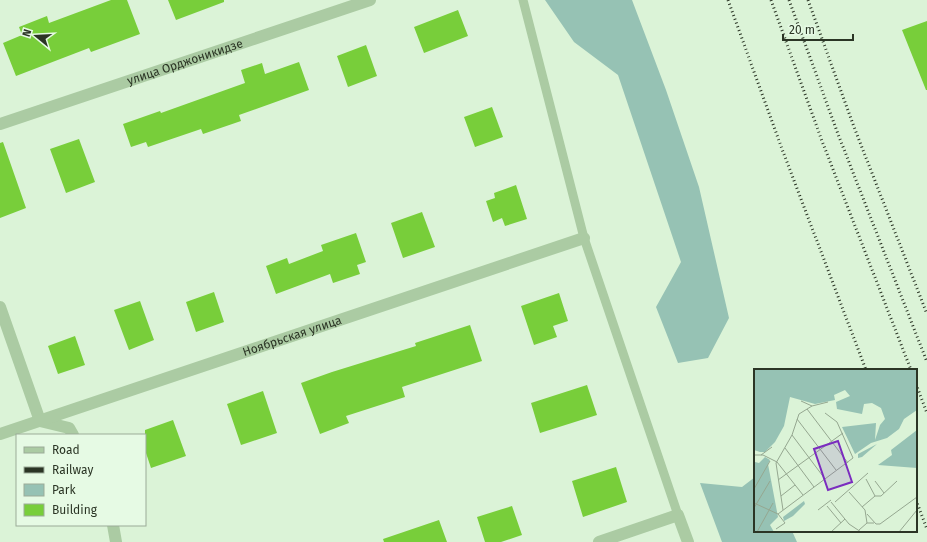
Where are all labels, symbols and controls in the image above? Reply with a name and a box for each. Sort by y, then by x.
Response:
north arrow [16,16,56,56]
scale bar [783,16,853,42]
text: 20 m [789,23,815,37]
text: N [20,28,34,39]
street label: улица Орджоникидзе [125,36,245,88]
street label: Ноябрьская улица [241,313,343,359]
inset map [754,369,917,532]
legend [16,434,146,526]
text: Road [52,443,80,457]
text: Railway [52,463,93,477]
text: Park [52,483,76,497]
text: Building [52,503,98,517]

